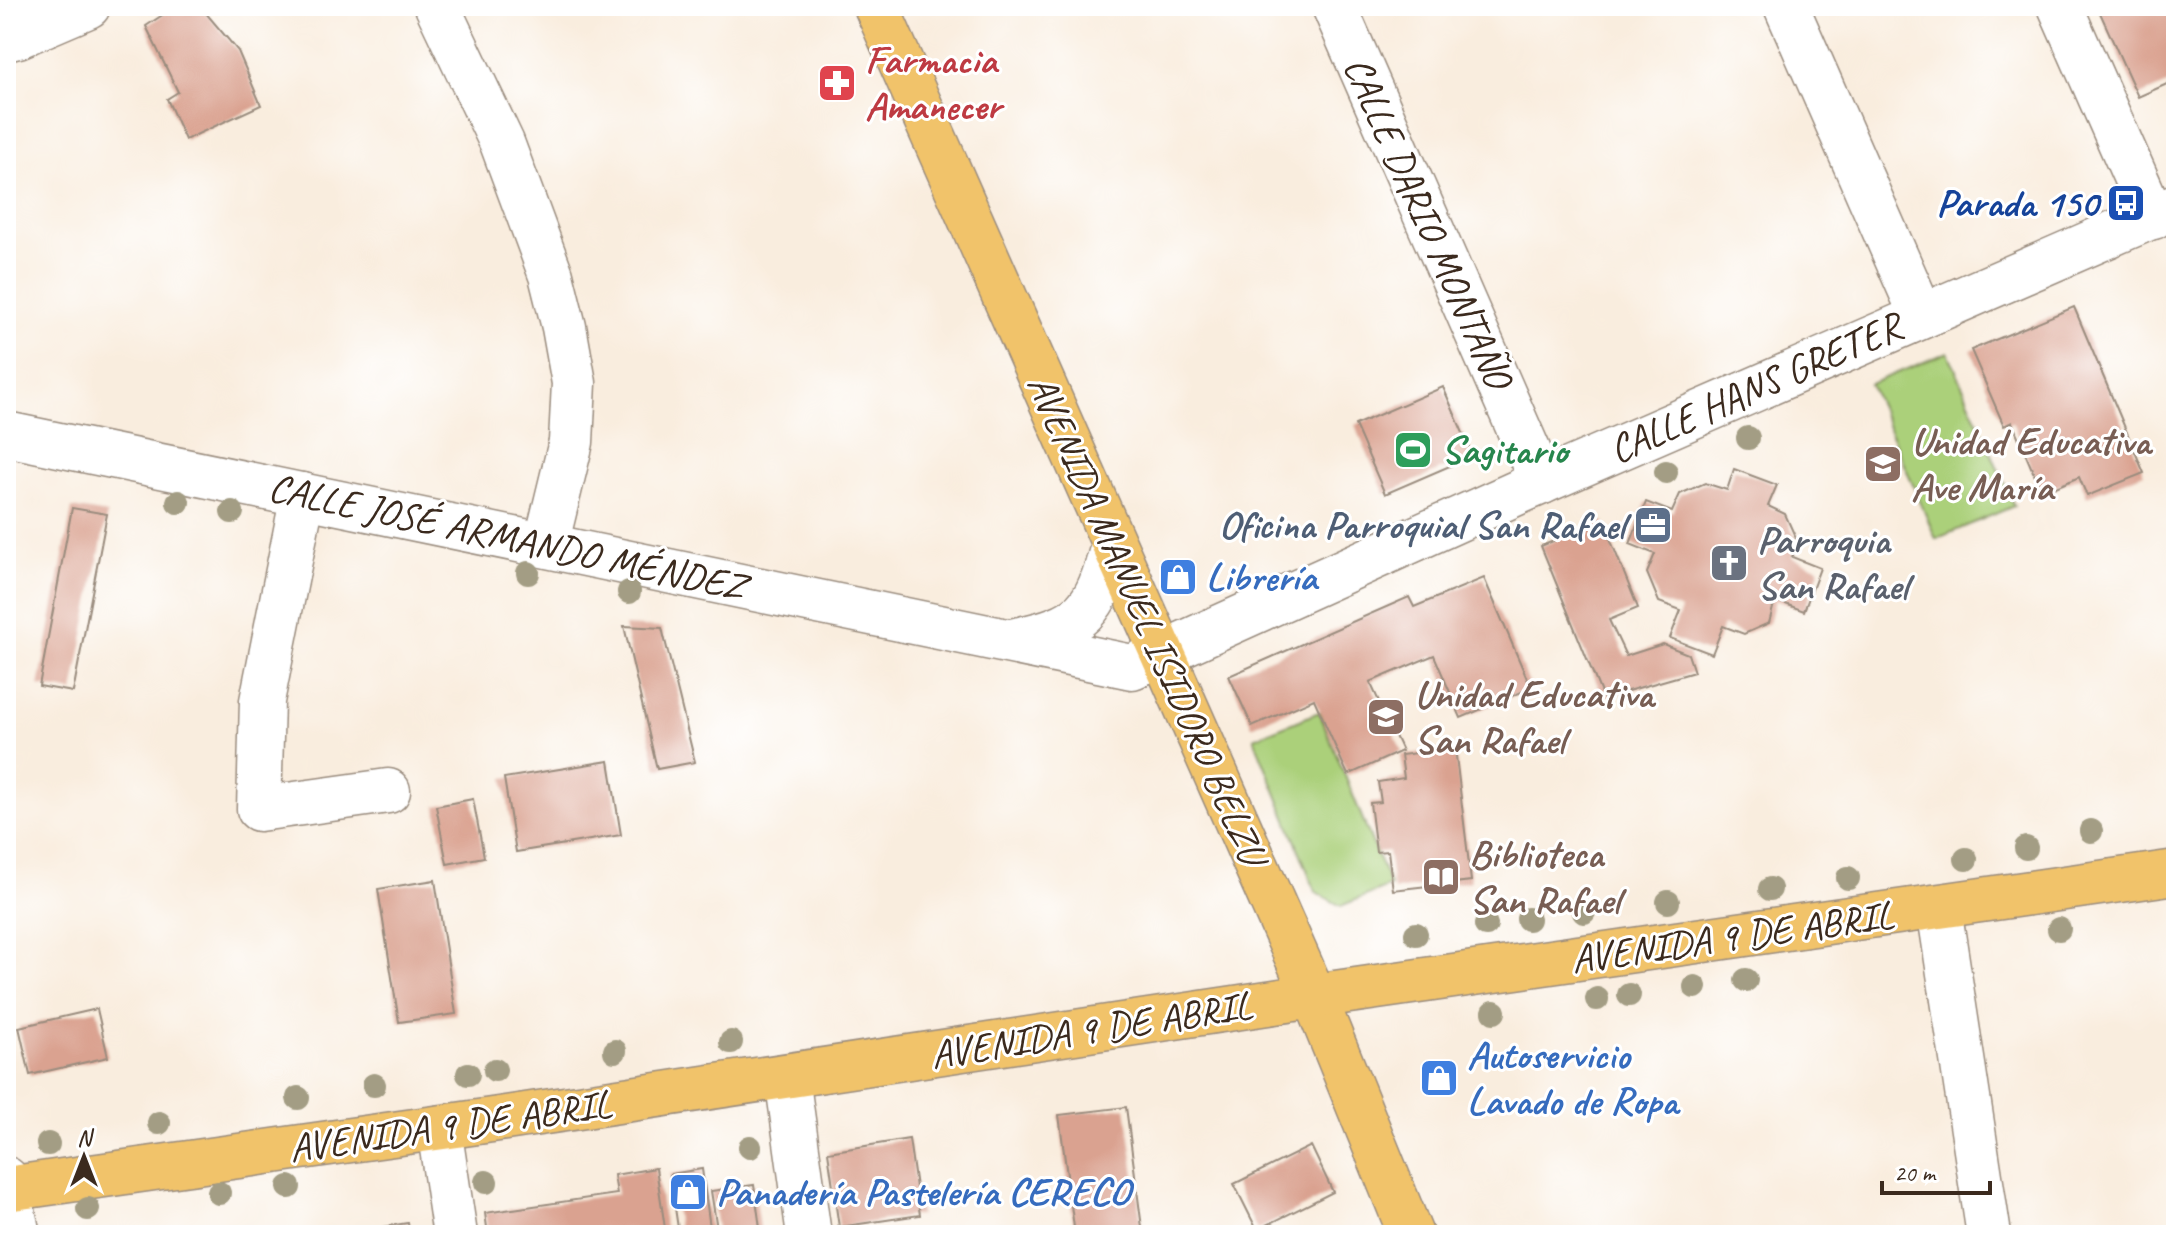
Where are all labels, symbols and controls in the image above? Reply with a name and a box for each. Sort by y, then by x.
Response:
place label: Farmacia Amanecer [865,35,1005,131]
street label: CALLE DARIO MONTAÑO [1333,49,1525,399]
pharmacy icon: Farmacia Amanecer [816,62,858,104]
place label: Parada 150 [1936,178,2102,228]
bus stop icon: Parada 150 [2105,182,2147,224]
street label: CALLE HANS GRETER [1601,299,1913,475]
street label: AVENIDA MANUEL ISIDORO BELZU [1016,367,1280,877]
place label: Unidad Educativa Ave María [1911,416,2154,512]
place label: Sagitario [1441,425,1571,475]
sports icon: Sagitario [1392,429,1434,471]
school or university icon: Unidad Educativa Ave María [1862,443,1904,485]
street label: CALLE JOSÉ ARMANDO MÉNDEZ [264,462,756,613]
place label: Oficina Parroquial San Rafael [1219,500,1632,550]
office icon: Oficina Parroquial San Rafael [1632,504,1674,546]
place label: Parroquia San Rafael [1757,515,1915,611]
church icon: Parroquia San Rafael [1708,542,1750,584]
place label: Librería [1206,552,1320,602]
shop icon: Librería [1157,556,1199,598]
place label: Unidad Educativa San Rafael [1414,669,1657,765]
school or university icon: Unidad Educativa San Rafael [1365,696,1407,738]
place label: Biblioteca San Rafael [1469,829,1627,925]
library icon: Biblioteca San Rafael [1420,856,1462,898]
street label: AVENIDA 9 DE ABRIL [1568,890,1897,984]
street label: AVENIDA 9 DE ABRIL [927,980,1256,1080]
place label: Autoservicio Lavado de Ropa [1467,1030,1681,1126]
shop icon: Autoservicio Lavado de Ropa [1418,1057,1460,1099]
street label: AVENIDA 9 DE ABRIL [286,1079,615,1173]
north arrow [44,1117,124,1197]
text: N [77,1124,94,1152]
scale bar [1882,1145,1990,1195]
text: 20 m [1894,1158,1937,1188]
place label: Panadería Pastelería CERECO [716,1167,1134,1217]
shop icon: Panadería Pastelería CERECO [667,1171,709,1213]

